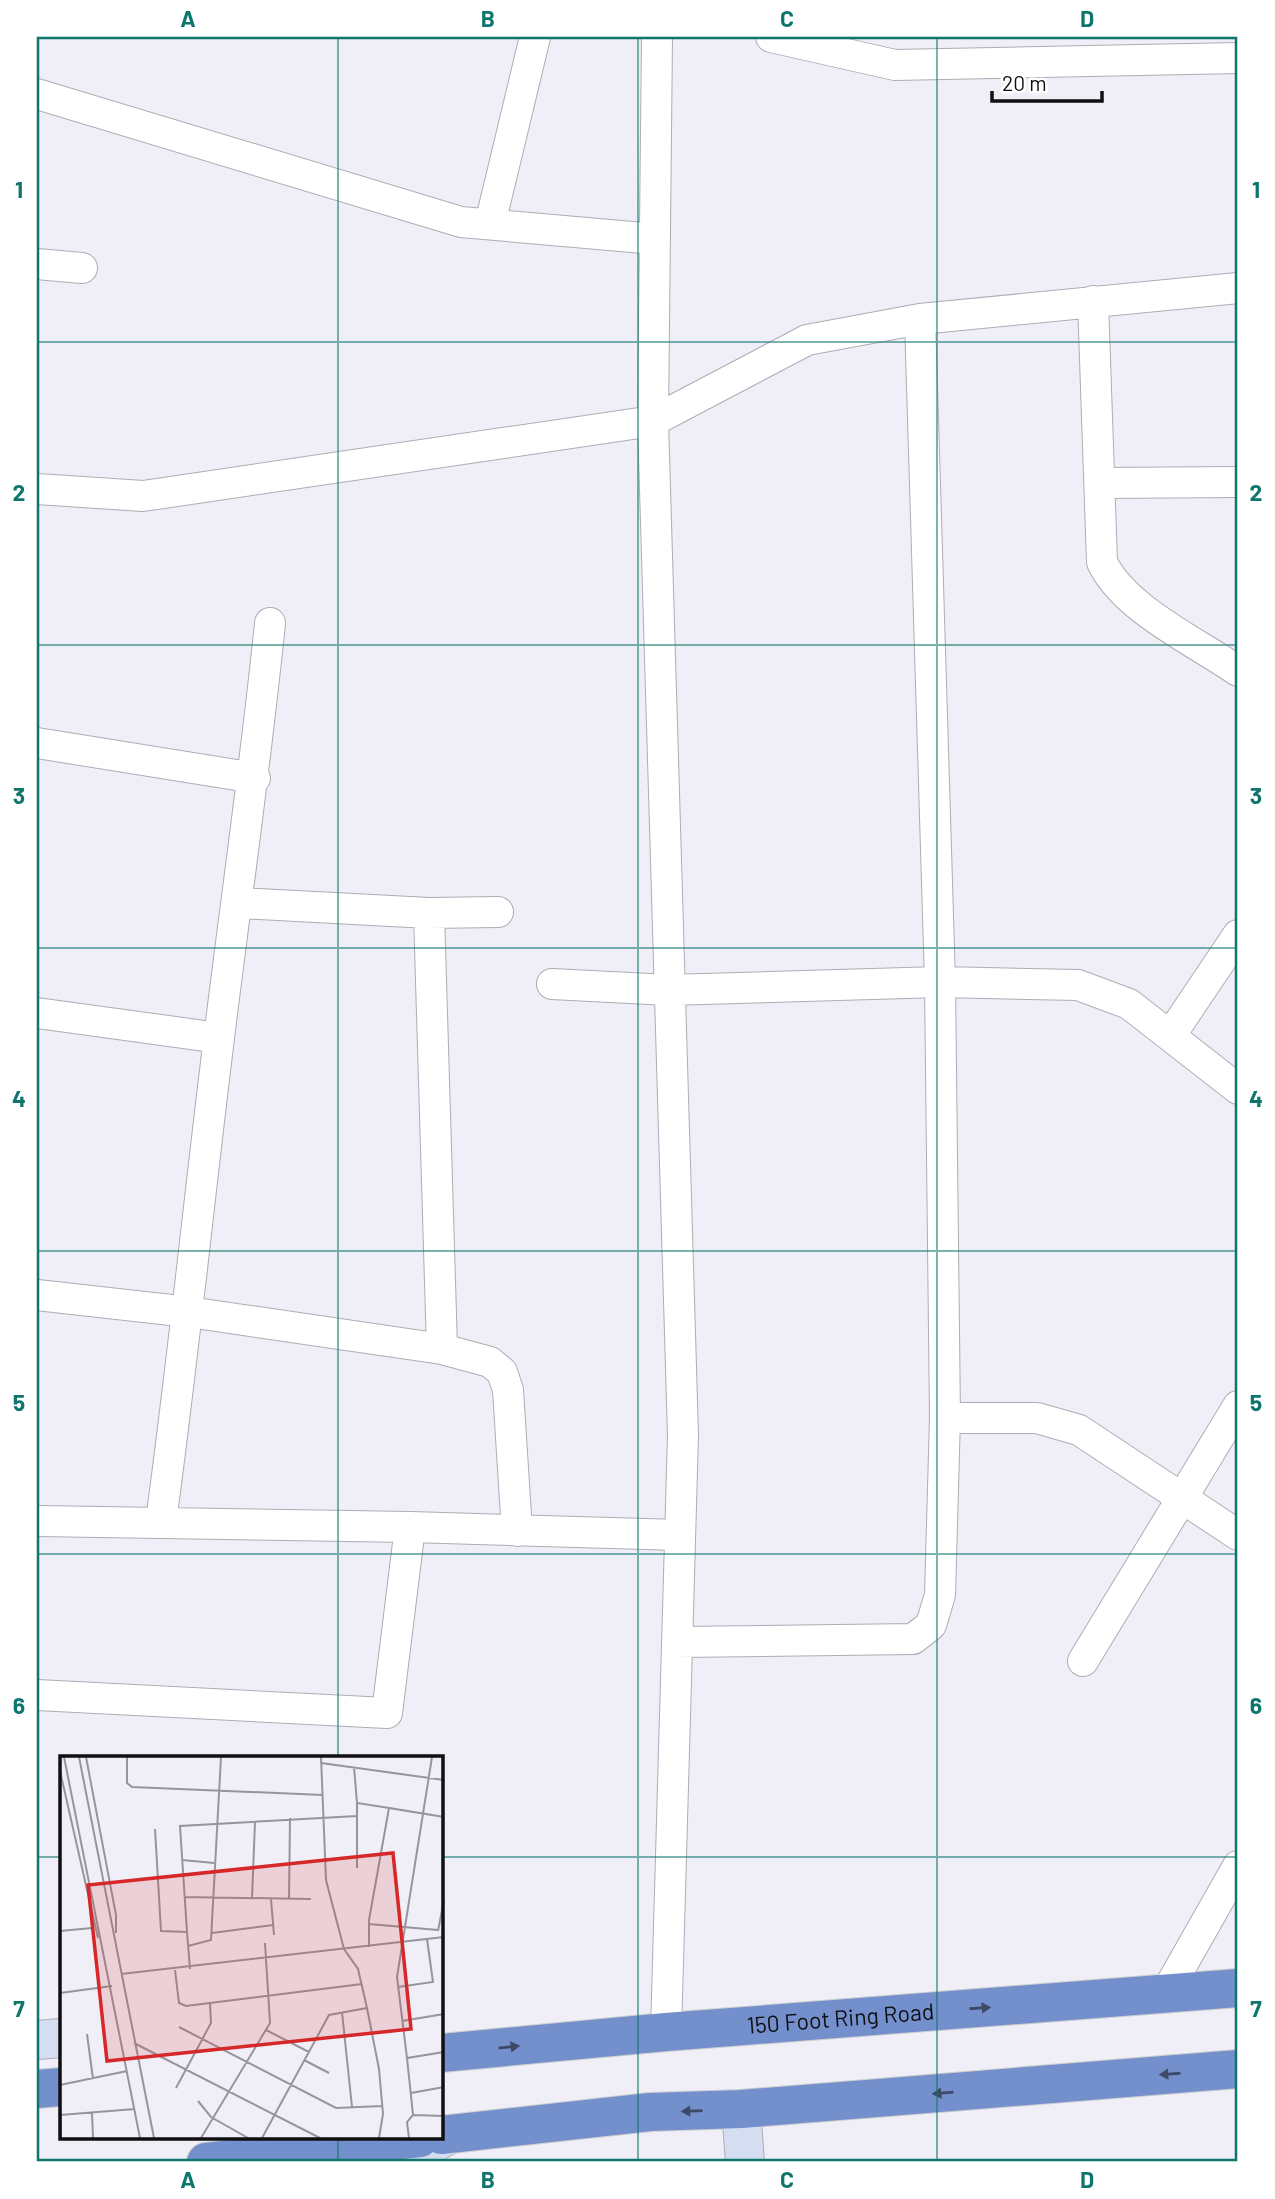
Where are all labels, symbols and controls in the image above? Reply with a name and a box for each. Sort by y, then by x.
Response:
text: A [180,4,196,32]
text: B [481,4,495,32]
text: C [780,4,794,32]
text: D [1080,4,1094,32]
scale bar [992,60,1102,104]
text: 20 m [1002,70,1047,95]
text: 1 [15,175,23,203]
text: 1 [1252,175,1260,203]
text: 2 [13,478,25,506]
text: 2 [1250,478,1262,506]
text: 3 [13,781,25,809]
text: 3 [1250,781,1262,809]
text: 4 [12,1084,26,1112]
text: 4 [1249,1084,1263,1112]
text: 5 [13,1388,25,1416]
text: 5 [1250,1388,1262,1416]
text: 6 [13,1691,25,1719]
text: 6 [1250,1691,1262,1719]
inset map [60,1756,443,2140]
text: 7 [13,1994,25,2022]
text: 7 [1250,1994,1262,2022]
street label: 150 Foot Ring Road [746,1996,935,2039]
one-way arrow [969,2002,991,2013]
one-way arrow [498,2041,520,2052]
one-way arrow [1159,2069,1181,2080]
one-way arrow [932,2088,954,2099]
one-way arrow [681,2105,703,2116]
text: A [180,2165,196,2193]
text: B [481,2165,495,2193]
text: C [780,2165,794,2193]
text: D [1080,2165,1094,2193]

